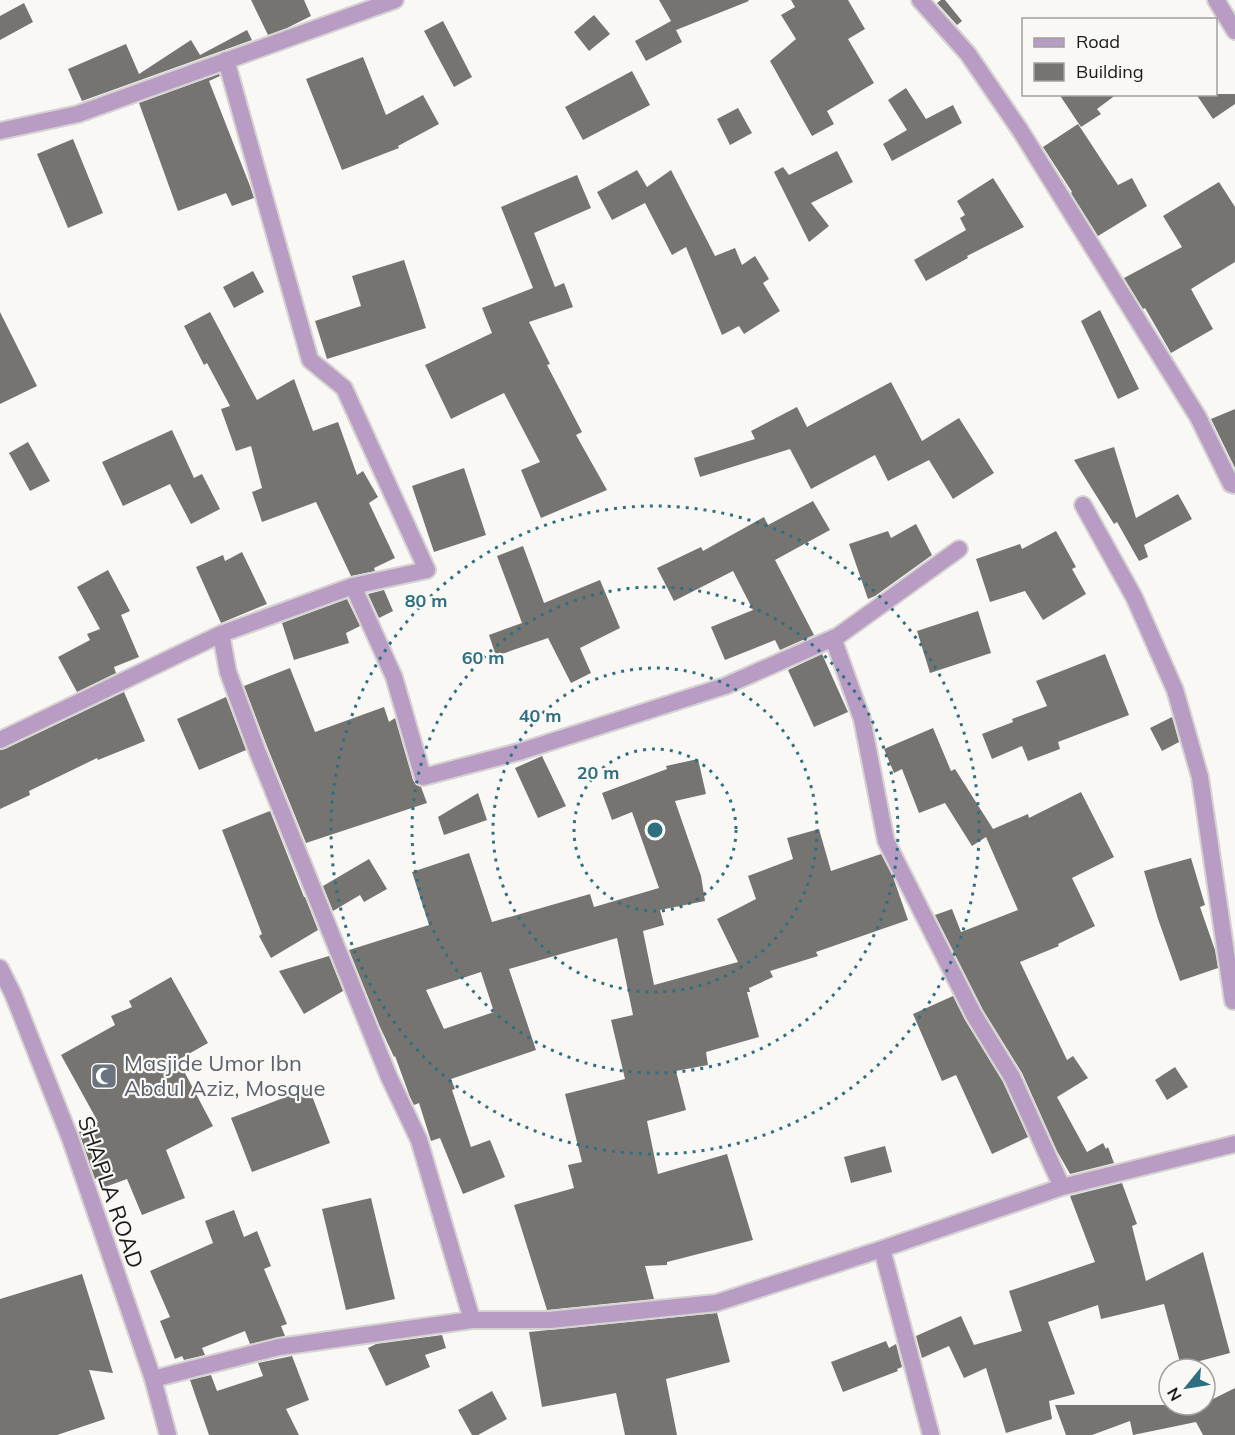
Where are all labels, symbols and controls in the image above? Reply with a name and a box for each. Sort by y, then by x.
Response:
legend [1022,18,1217,96]
text: Road [1076,30,1120,53]
text: Building [1076,60,1144,83]
text: 80 m [405,589,447,612]
text: 60 m [462,646,504,669]
text: 40 m [519,704,561,727]
text: 20 m [577,761,619,784]
centre of rings [645,820,665,840]
place label: Masjide Umor Ibn Abdul Aziz, Mosque [124,1049,325,1102]
mosque icon: Masjide Umor Ibn Abdul Aziz, Mosque [89,1061,119,1091]
street label: SHAPLA ROAD [72,1112,150,1272]
north arrow [1157,1357,1217,1417]
text: N [1162,1384,1186,1405]

